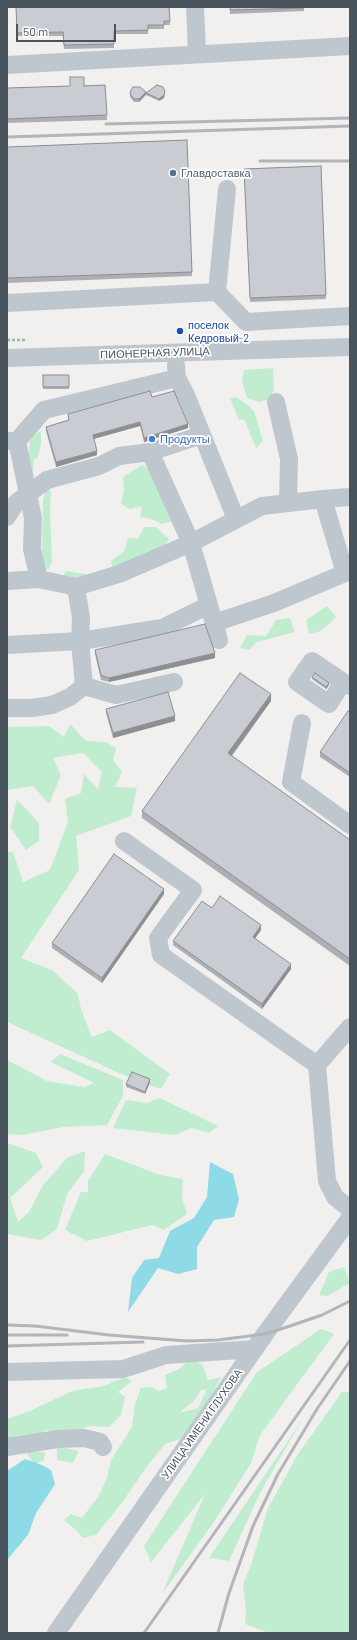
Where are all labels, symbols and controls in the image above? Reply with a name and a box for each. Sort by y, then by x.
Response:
scale bar [18,16,118,42]
text: 50 m [23,24,48,38]
place label: Главдоставка [181,166,251,180]
marker: Главдоставка [168,168,178,178]
place label: поселок Кедровый-2 [188,318,249,344]
marker: поселок Кедровый-2 [175,326,185,336]
street label: ПИОНЕРНАЯ УЛИЦА [100,344,210,362]
place label: Продукты [160,432,210,446]
marker: Продукты [147,434,157,444]
street label: УЛИЦА ИМЕНИ ГЛУХОВА [159,1366,245,1482]

